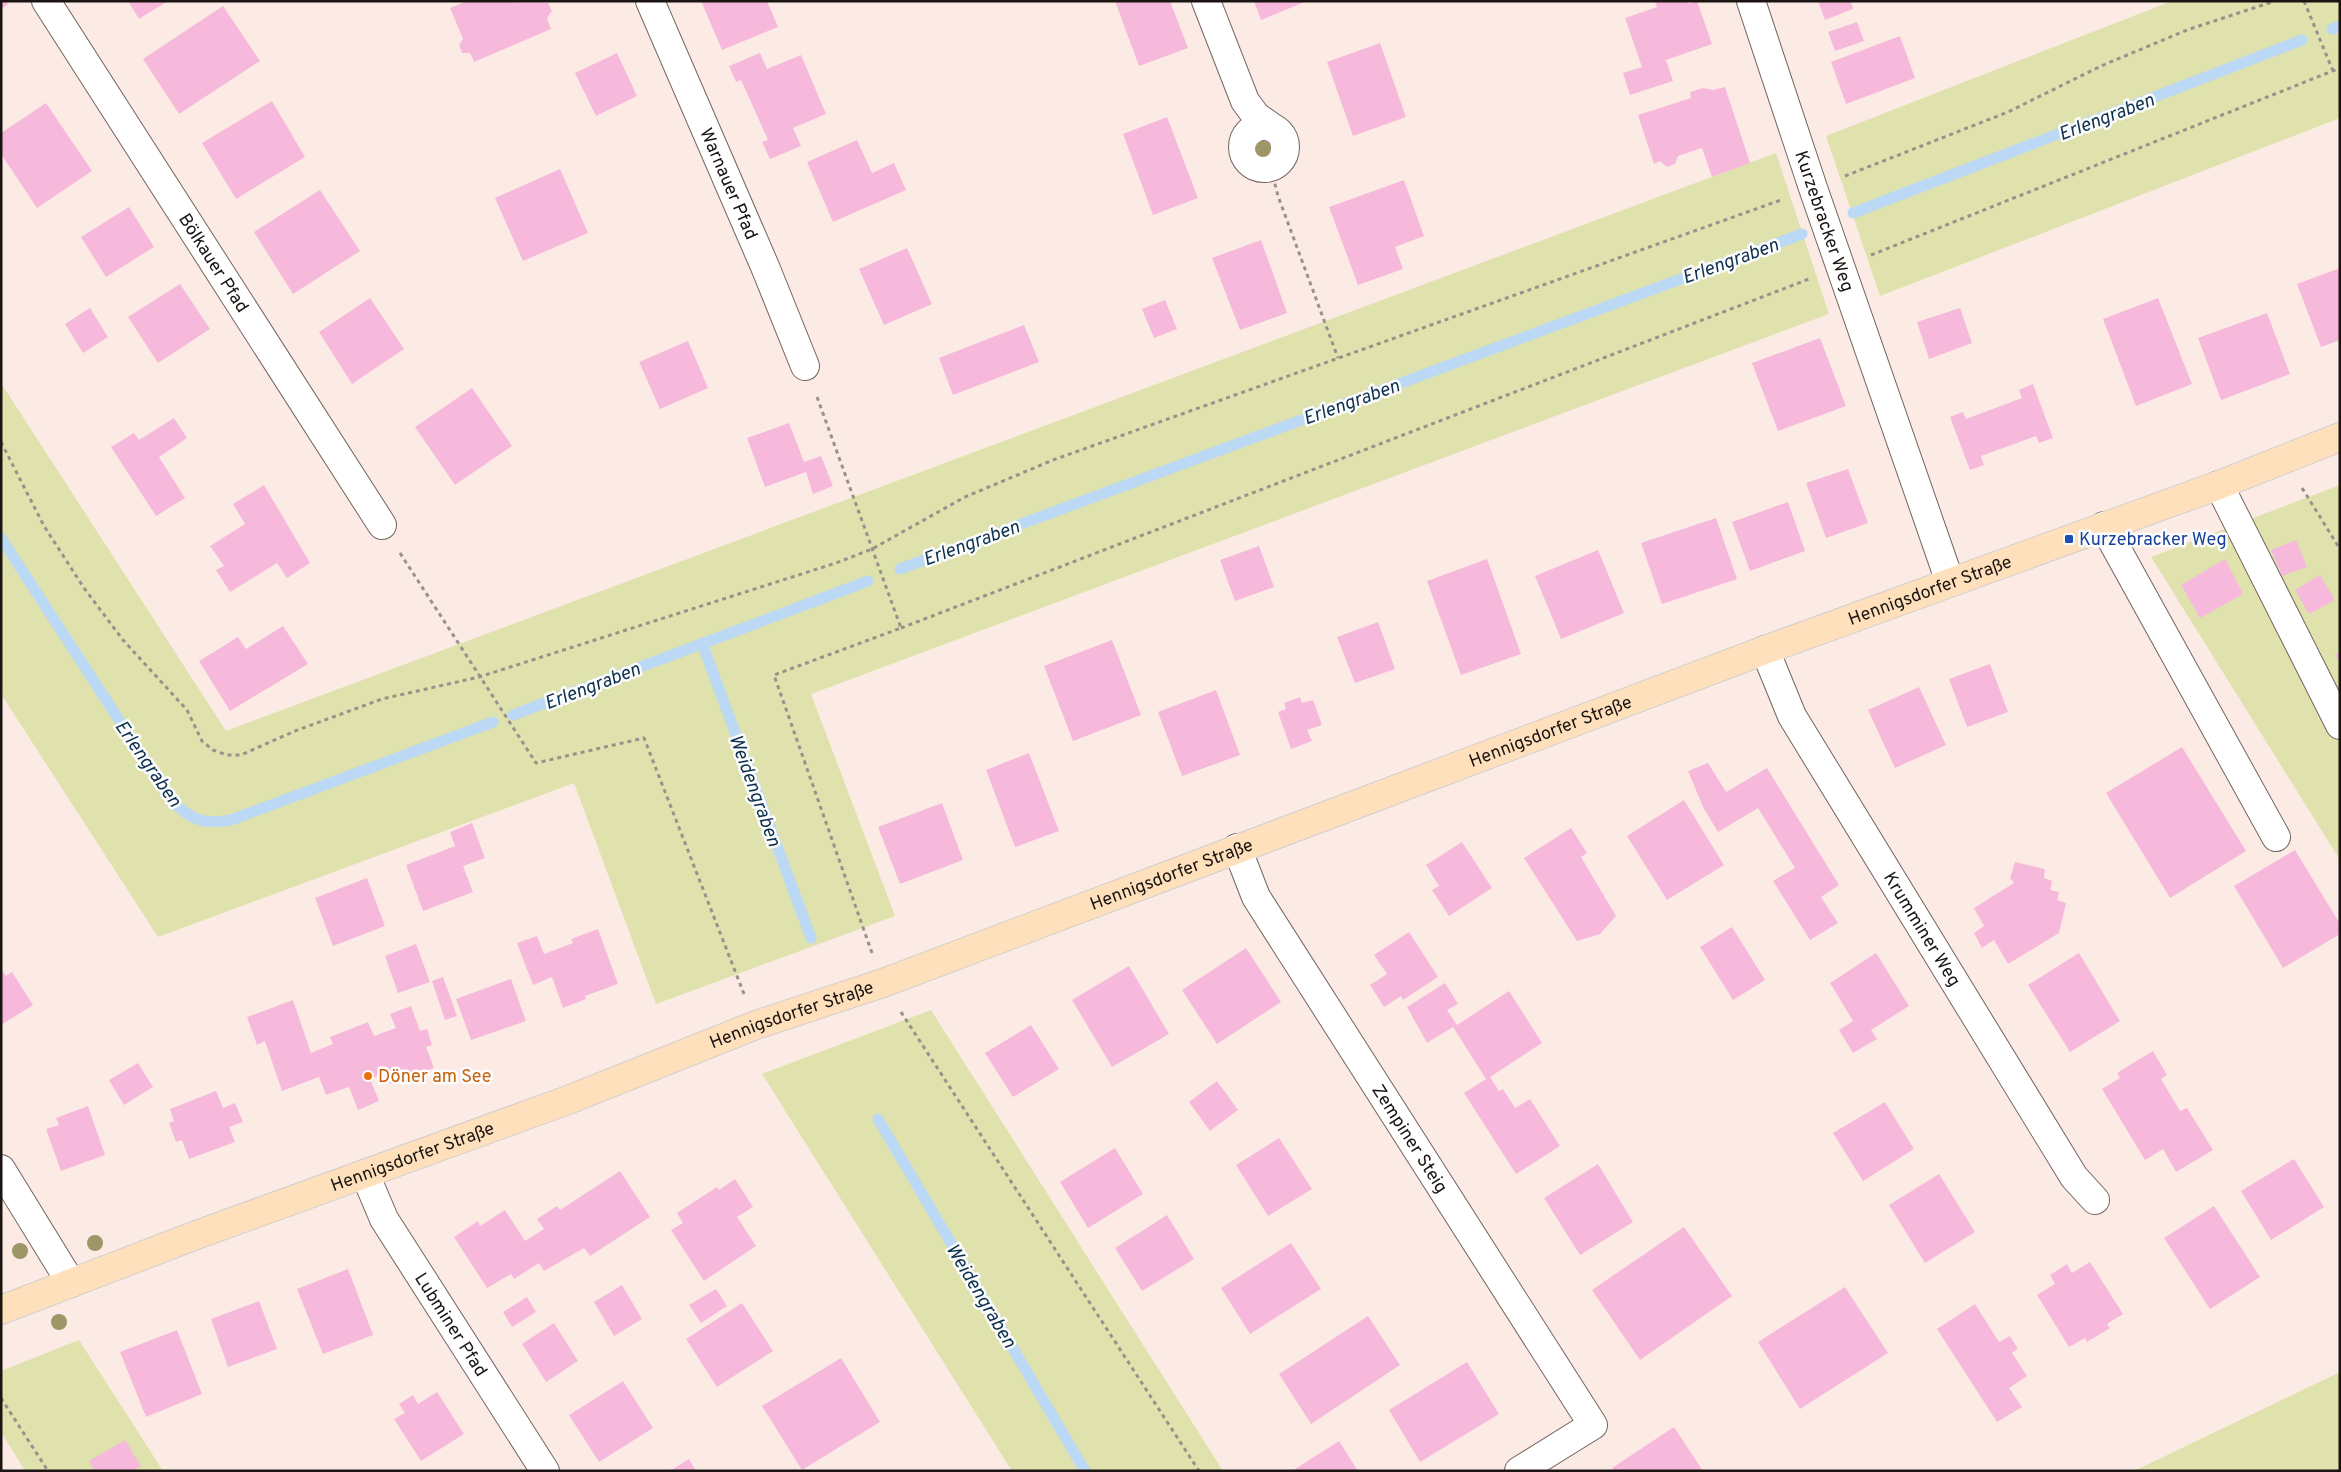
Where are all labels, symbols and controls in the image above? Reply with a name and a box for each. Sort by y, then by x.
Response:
water label: Erlengraben [2055,88,2159,147]
street label: Warnauer Pfad [693,125,762,244]
street label: Kurzebracker Weg [1788,148,1858,295]
street label: Bölkauer Pfad [172,210,253,318]
water label: Erlengraben [1679,233,1783,290]
water label: Erlengraben [1300,374,1404,431]
water label: Erlengraben [920,515,1024,572]
place label: Kurzebracker Weg [2079,529,2227,552]
marker: Kurzebracker Weg [2063,533,2075,545]
street label: Hennigsdorfer Straße [1845,551,2015,632]
water label: Erlengraben [541,657,645,716]
street label: Hennigsdorfer Straße [1466,691,1635,774]
water label: Erlengraben [109,716,186,813]
water label: Weidengraben [723,731,786,851]
street label: Hennigsdorfer Straße [1087,834,1257,917]
street label: Krumminer Weg [1877,868,1965,991]
street label: Hennigsdorfer Straße [707,977,877,1055]
place label: Döner am See [378,1066,491,1089]
marker: Döner am See [362,1070,374,1082]
street label: Zempiner Steig [1366,1081,1452,1198]
street label: Hennigsdorfer Straße [328,1118,498,1198]
water label: Weidengraben [940,1239,1021,1353]
street label: Lubminer Pfad [408,1269,492,1382]

